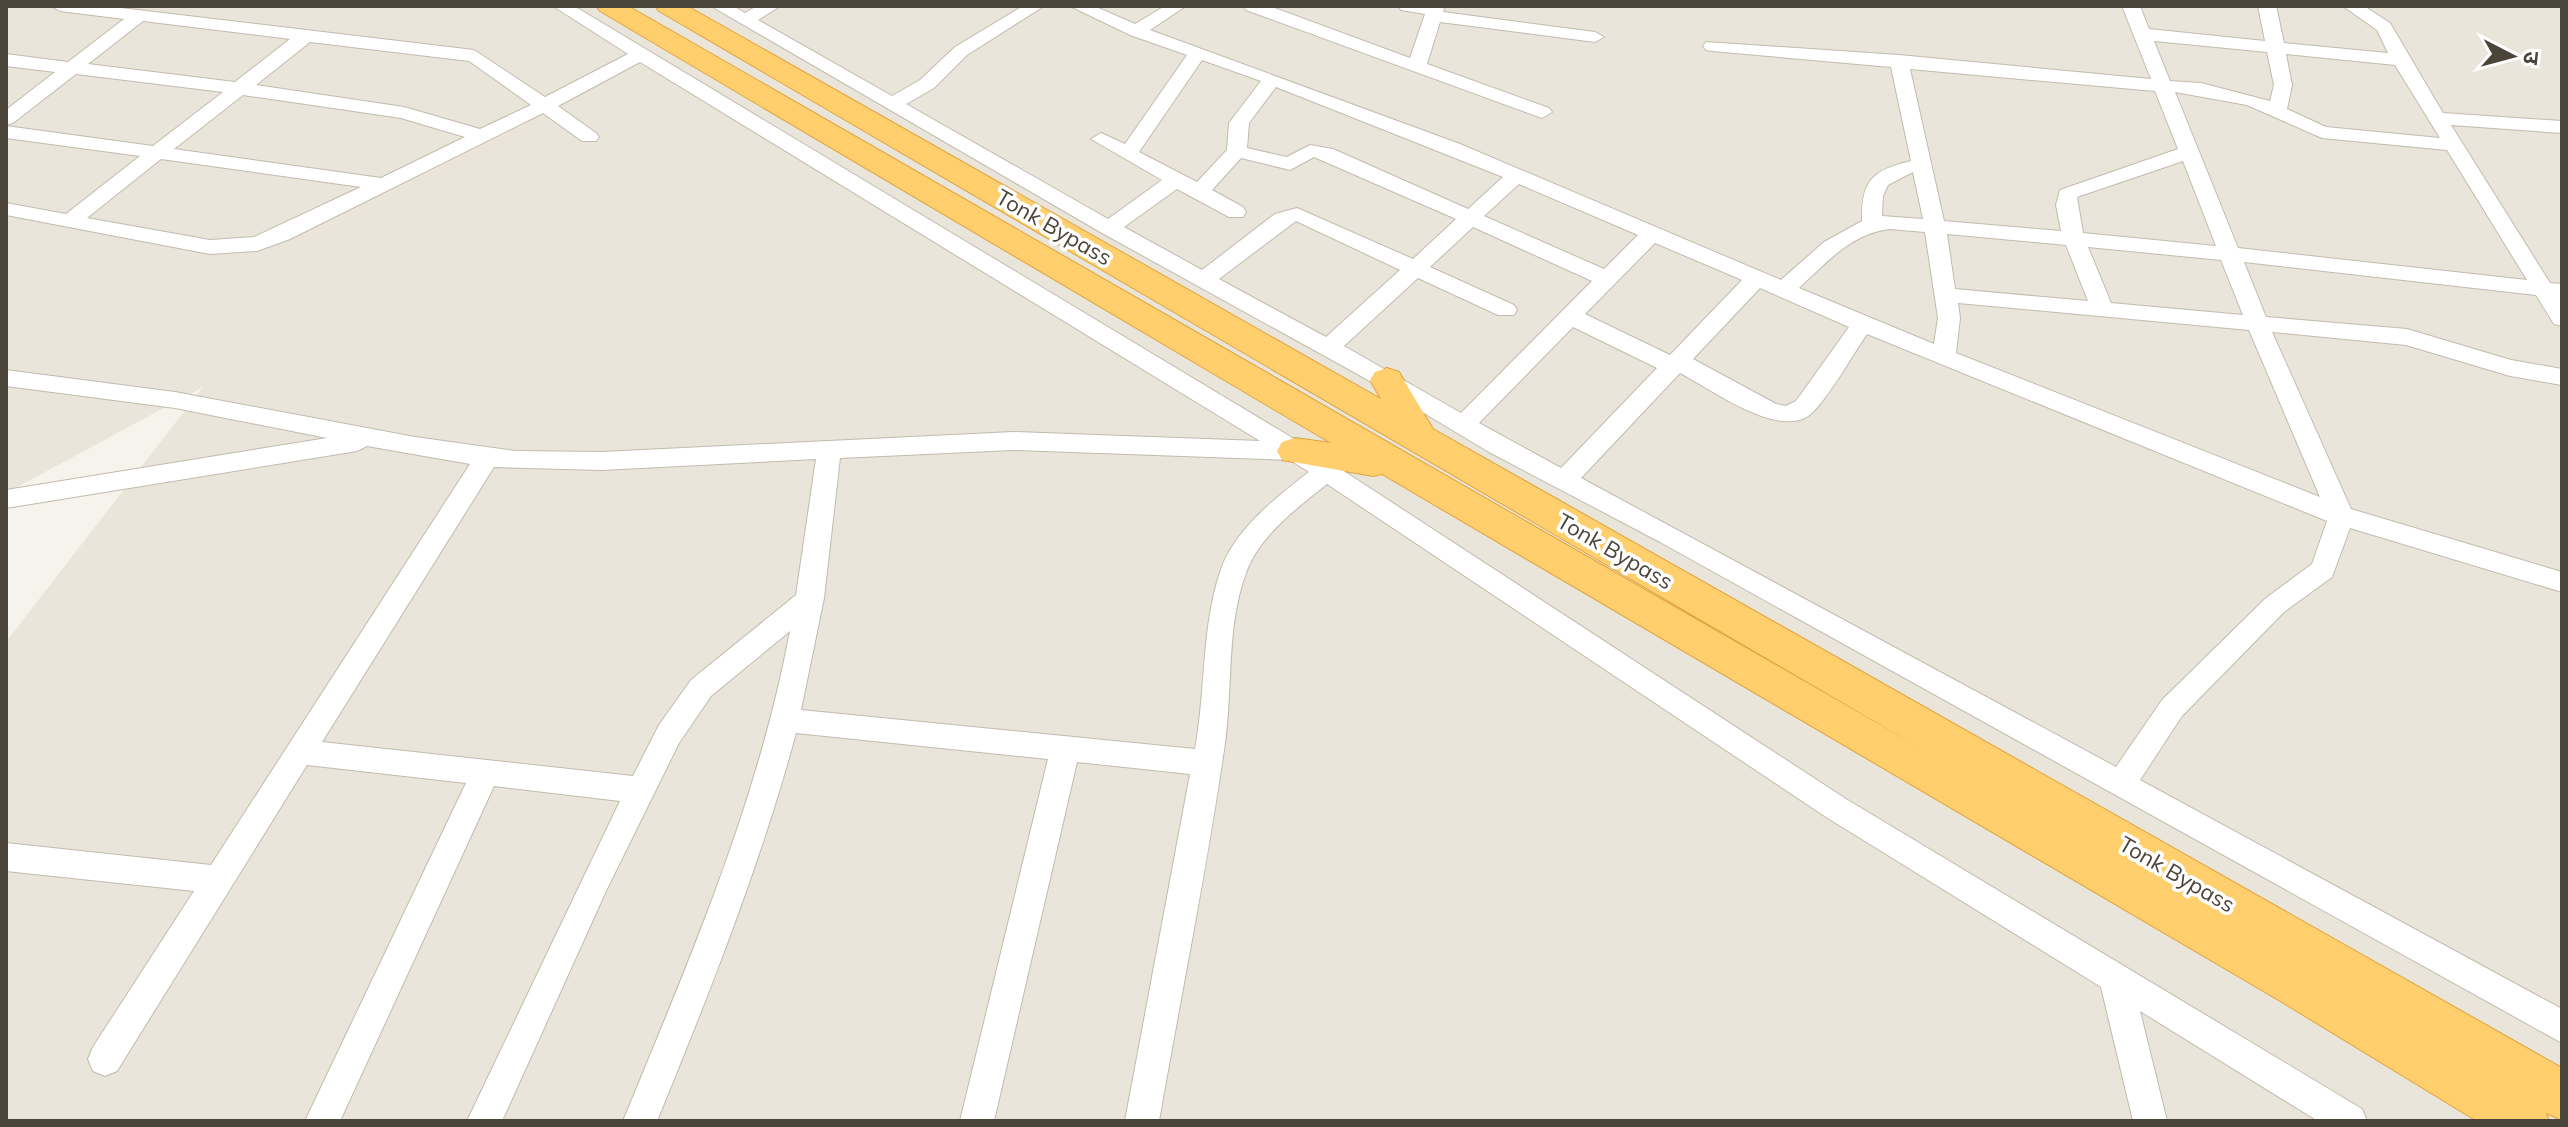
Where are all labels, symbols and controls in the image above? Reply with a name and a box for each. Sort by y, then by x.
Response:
north arrow [2472,16,2552,96]
text: उ [2517,50,2546,67]
street label: Tonk Bypass [991,183,1117,271]
street label: Tonk Bypass [1552,507,1678,595]
street label: Tonk Bypass [2114,830,2240,918]

